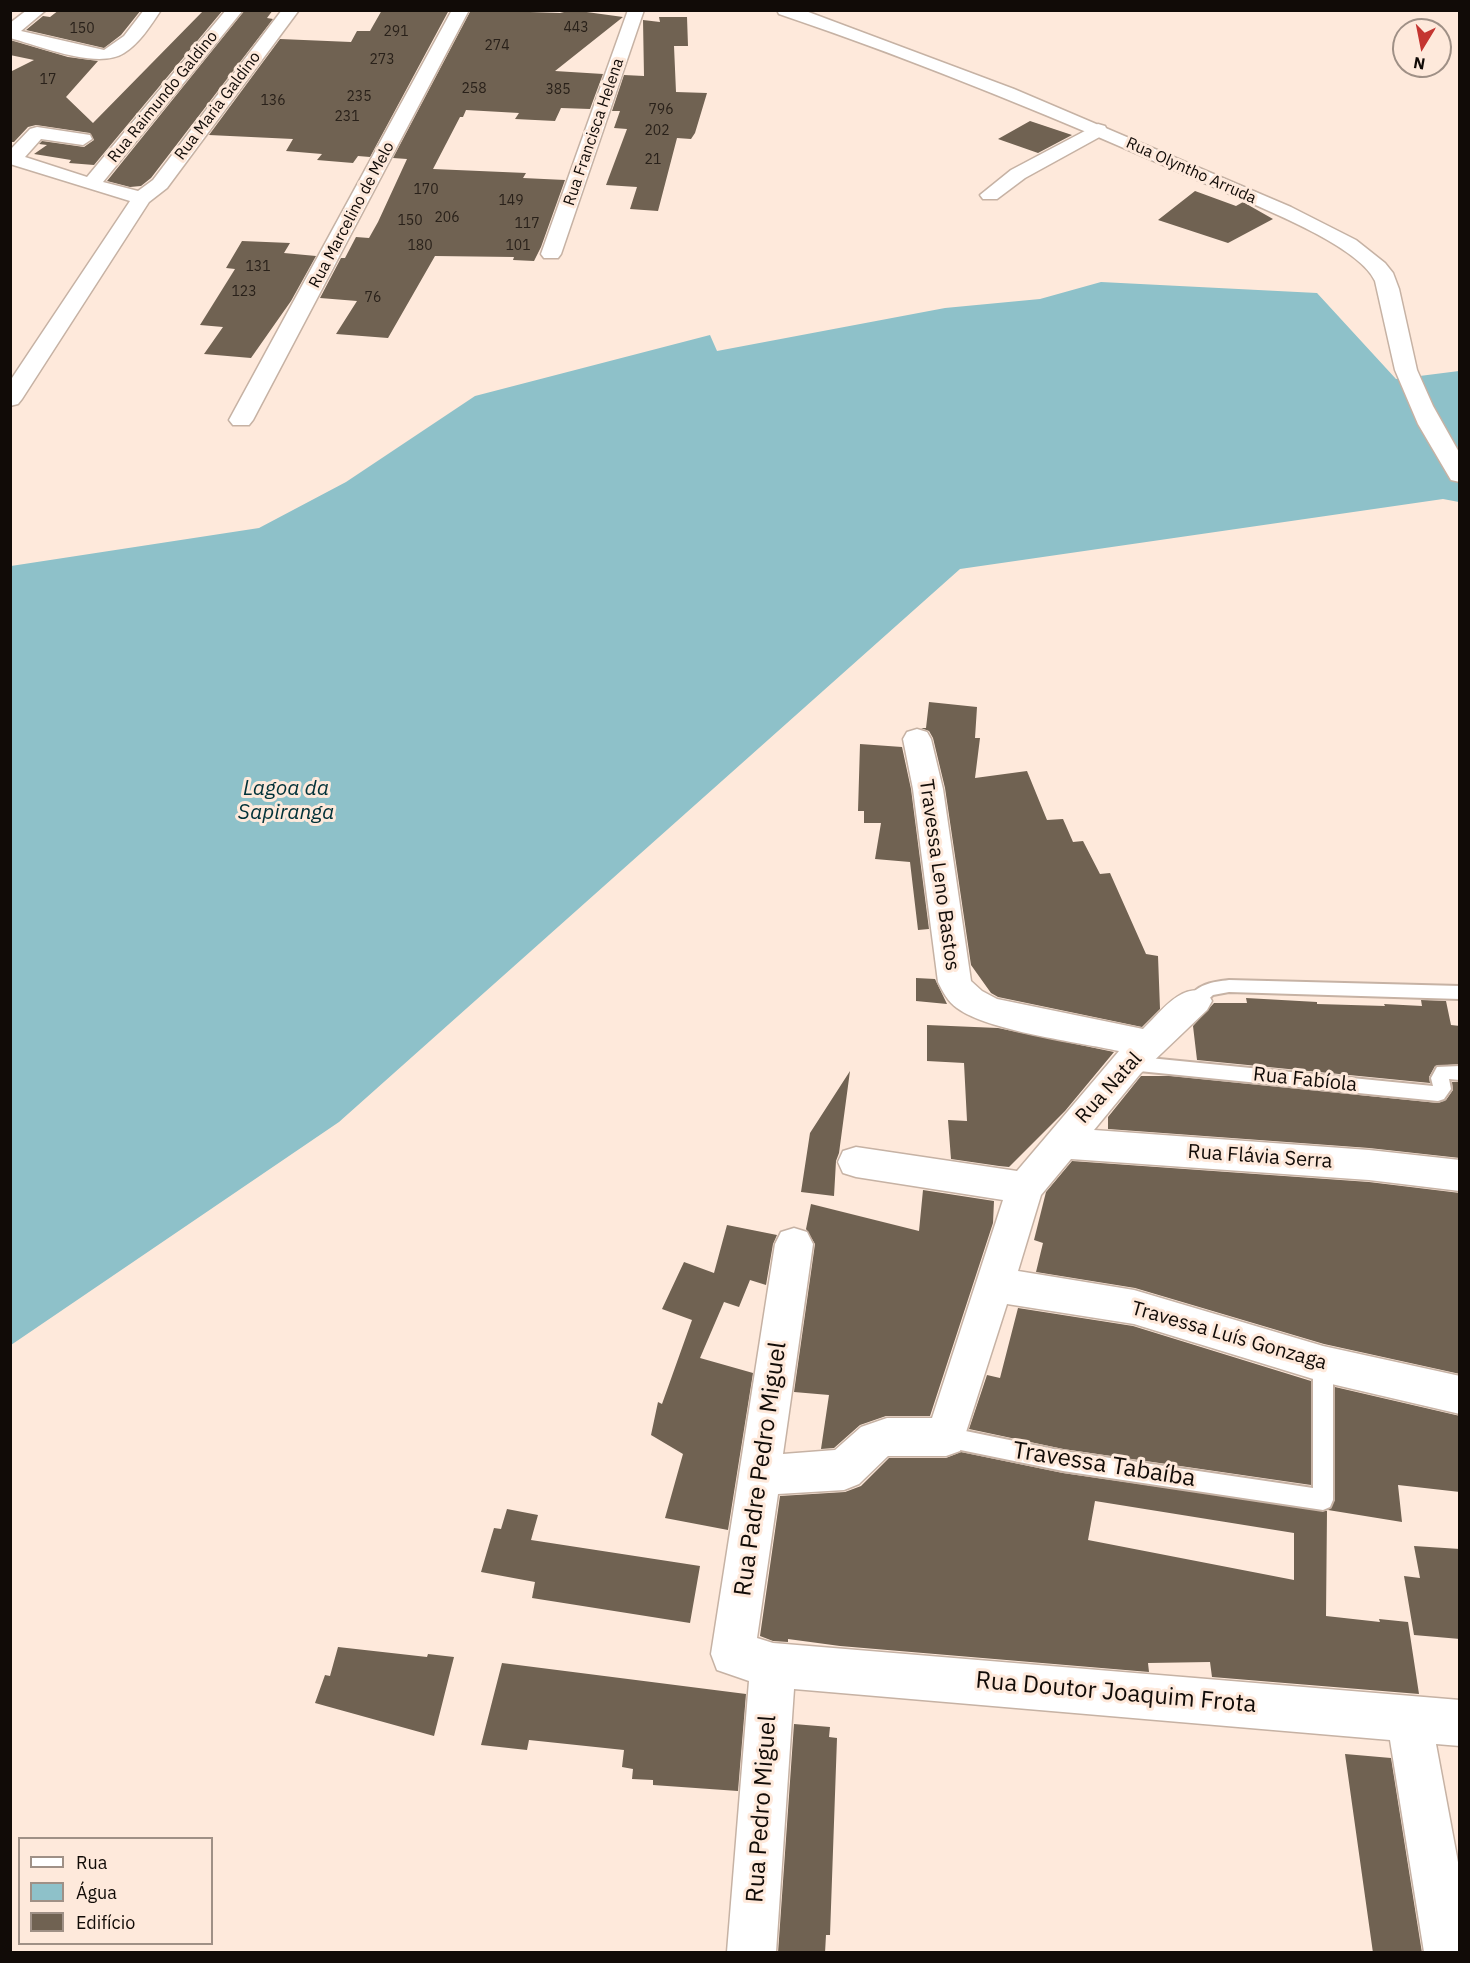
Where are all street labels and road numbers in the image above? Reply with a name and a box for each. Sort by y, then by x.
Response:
street label: Rua Raimundo Galdino [104,27,222,167]
street label: Rua Maria Galdino [171,48,265,164]
street label: Rua Francisca Helena [560,56,628,208]
street label: Rua Olyntho Arruda [1123,134,1259,208]
street label: Rua Marcelino de Melo [305,139,399,291]
street label: Travessa Leno Bastos [914,778,964,972]
street label: Rua Natal [1071,1047,1147,1129]
street label: Rua Fabíola [1252,1063,1358,1097]
street label: Rua Flávia Serra [1187,1140,1333,1174]
street label: Travessa Luís Gonzaga [1129,1297,1329,1375]
street label: Rua Padre Pedro Miguel [729,1340,793,1598]
street label: Travessa Tabaíba [1010,1436,1198,1494]
street label: Rua Doutor Joaquim Frota [974,1666,1258,1720]
street label: Rua Pedro Miguel [741,1714,783,1904]

